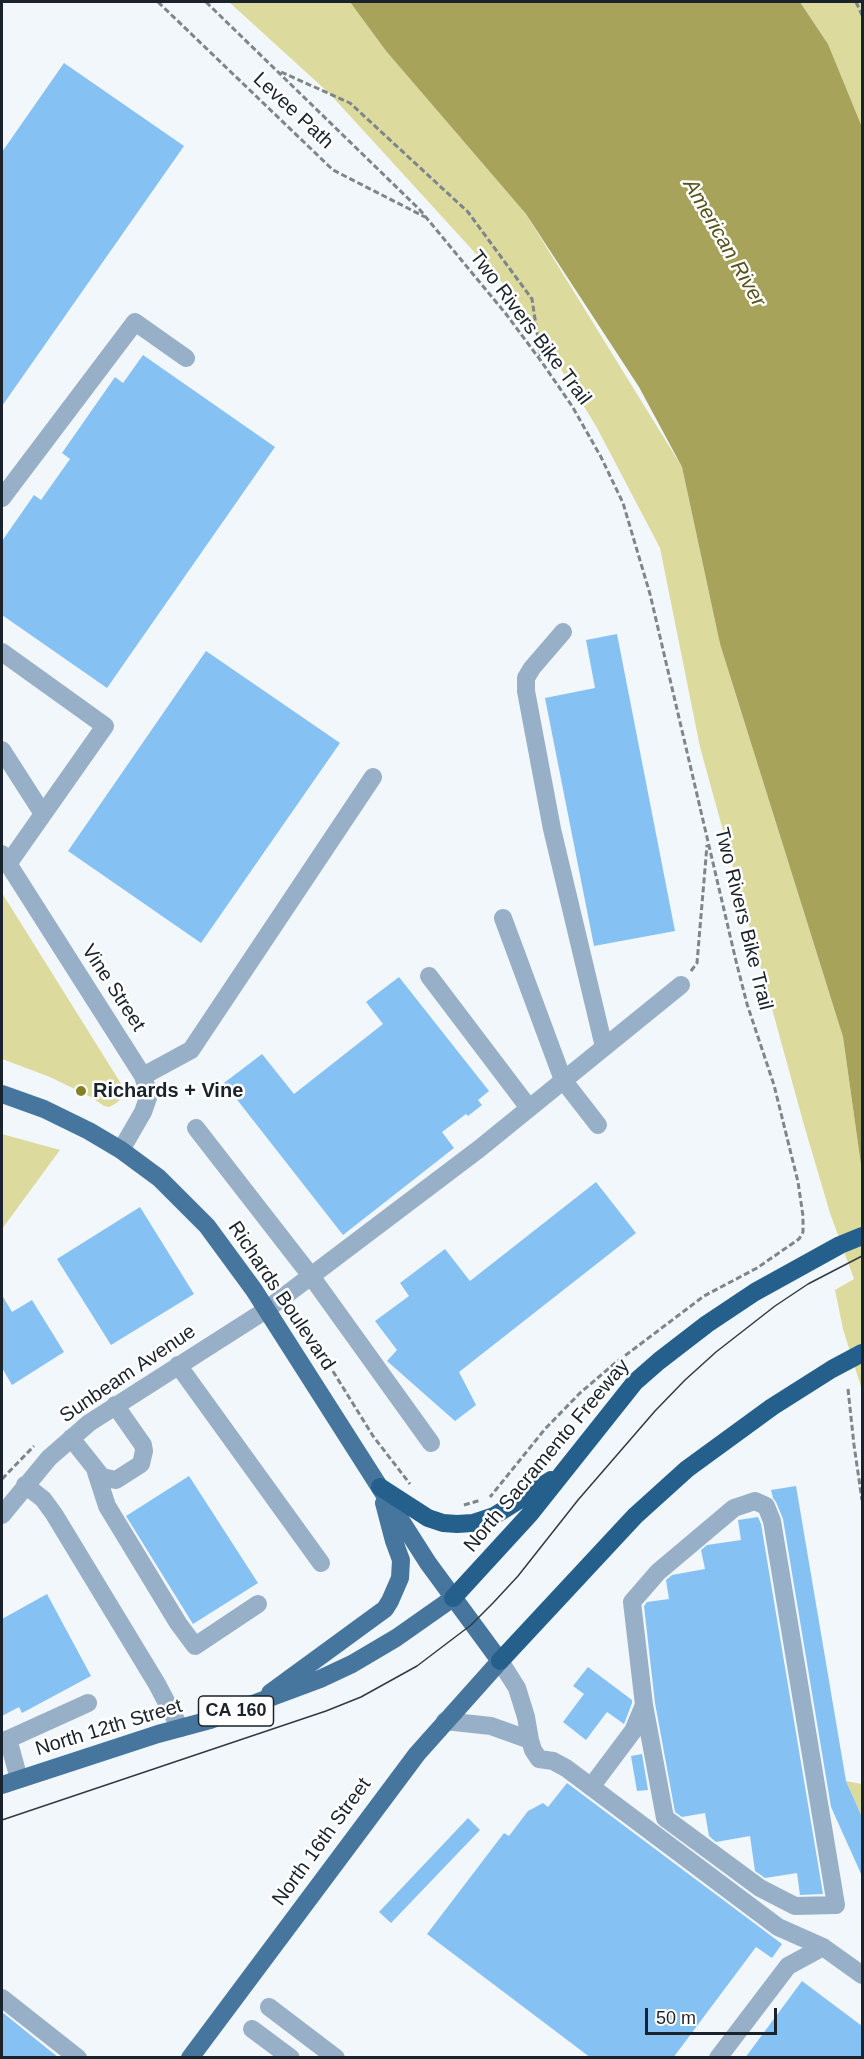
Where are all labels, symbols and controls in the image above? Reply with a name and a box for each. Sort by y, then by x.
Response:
street label: Levee Path [248,68,338,154]
water label: American River [677,175,771,311]
street label: Two Rivers Bike Trail [464,246,596,410]
street label: Two Rivers Bike Trail [709,825,777,1013]
street label: Vine Street [76,940,150,1036]
place label: Richards + Vine [93,1079,243,1103]
marker: Richards + Vine [74,1084,88,1098]
street label: Richards Boulevard [222,1217,340,1375]
street label: Sunbeam Avenue [56,1320,200,1428]
street label: North Sacramento Freeway [459,1355,635,1557]
street label: North 12th Street [33,1694,185,1762]
road number: CA 160 [198,1696,274,1726]
street label: North 16th Street [268,1773,376,1911]
scale bar [648,1996,780,2034]
text: 50 m [656,2008,696,2028]

